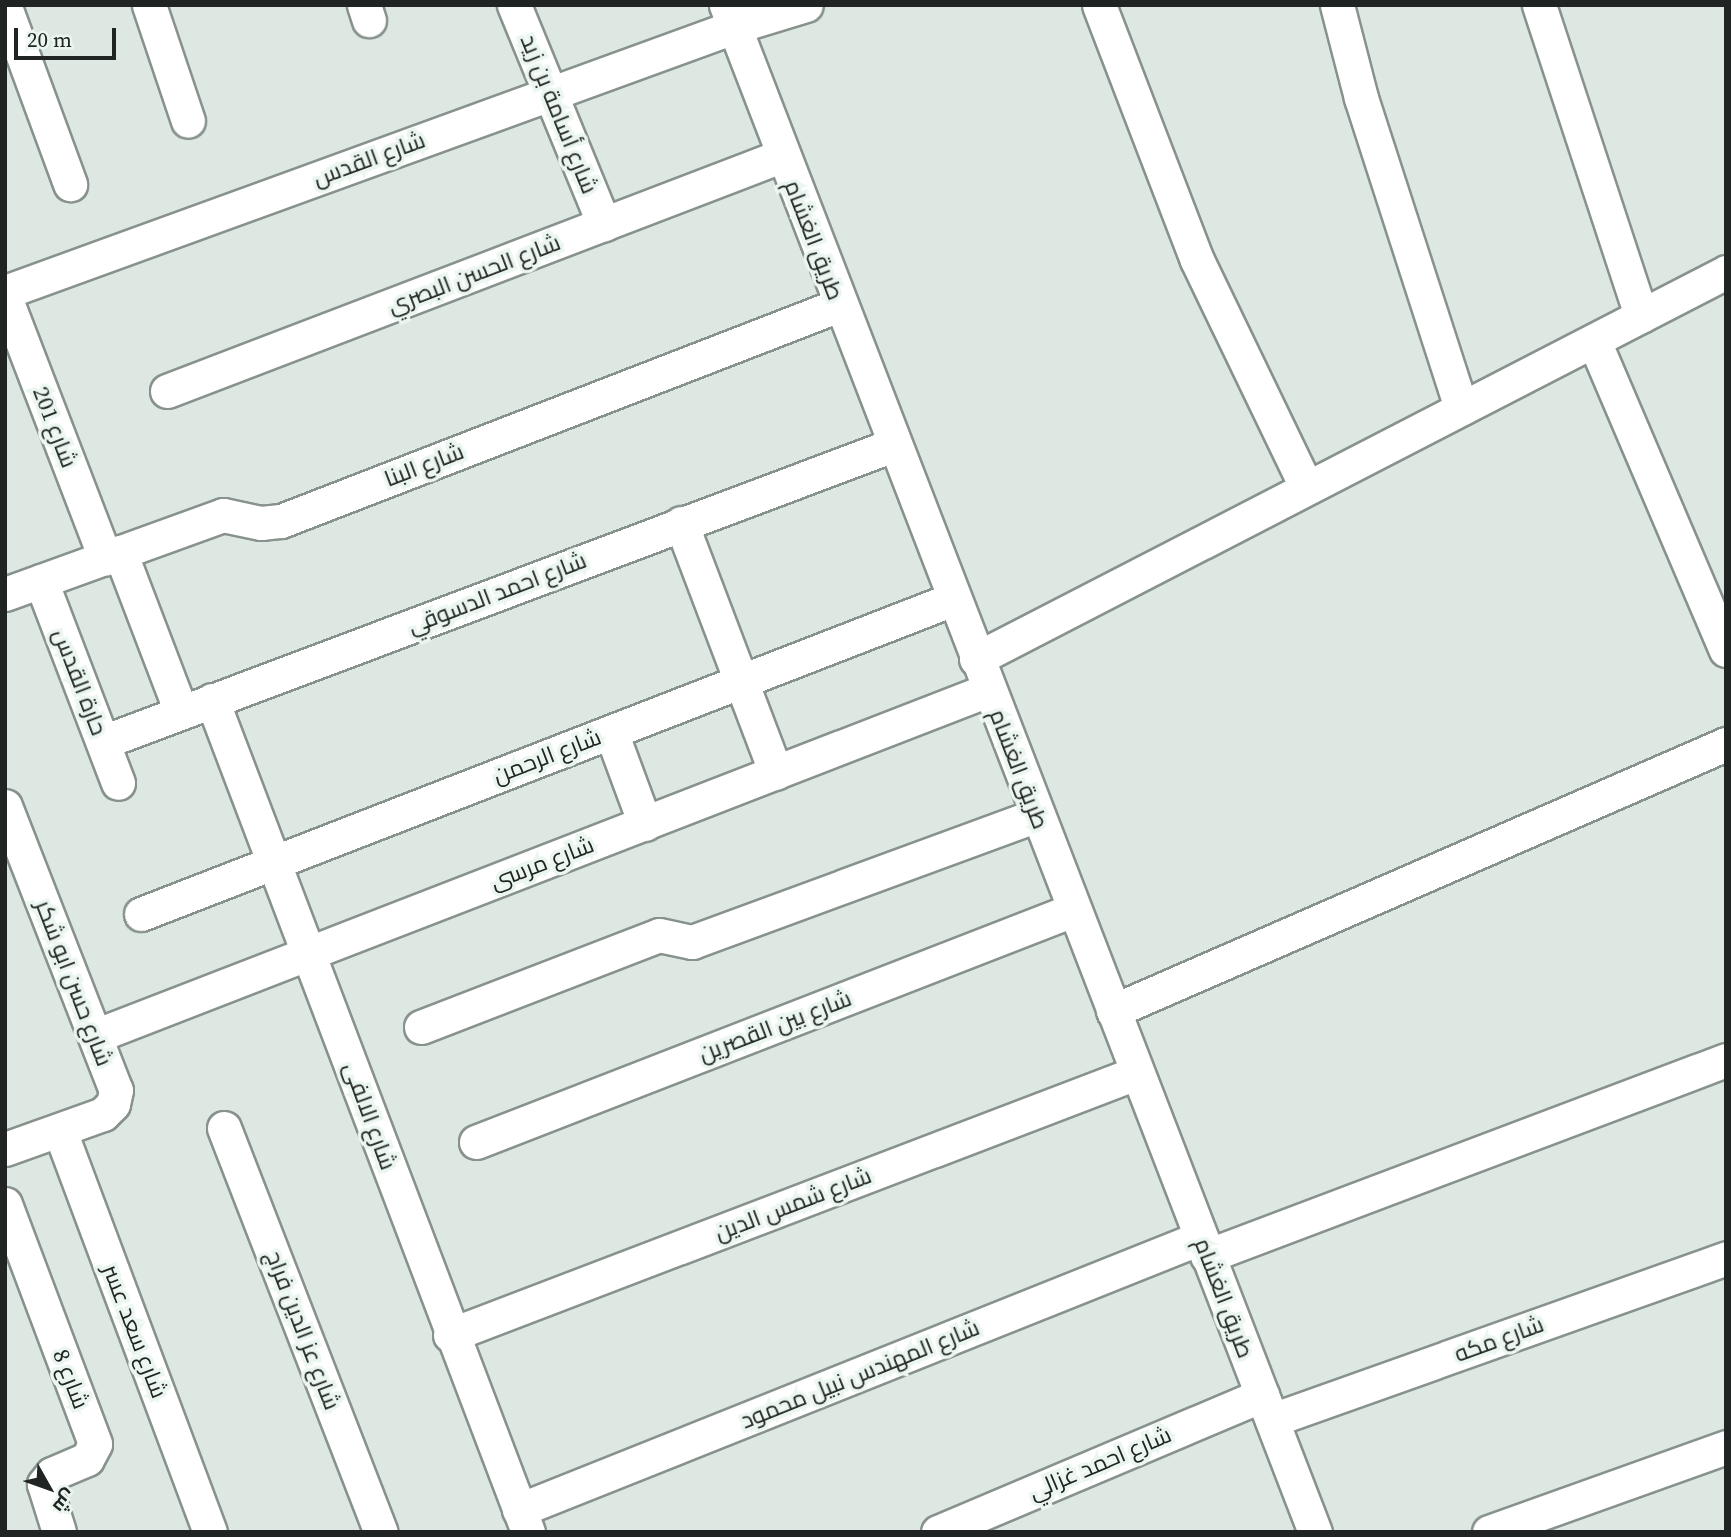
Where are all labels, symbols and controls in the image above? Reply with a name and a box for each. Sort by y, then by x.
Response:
scale bar [18,14,119,58]
text: 20 m [27,25,72,54]
street label: شارع أسامة بن زيد [515,30,603,198]
street label: شارع القدس [309,126,429,192]
street label: طريق الغشام [779,176,849,304]
street label: شارع الحسن البصري [384,228,564,320]
street label: شارع 201 [27,383,83,471]
street label: شارع البنا [380,437,468,493]
street label: شارع احمد الدسوقي [404,546,590,640]
street label: حارة القدس [47,625,113,739]
street label: طريق الغشام [984,705,1054,833]
street label: شارع الرحمن [489,723,605,789]
street label: شارع مرسى [486,831,598,895]
street label: شارع حسن ابو شكر [30,896,118,1070]
street label: شارع بين القصرين [695,984,855,1068]
street label: شارع الالفى [338,1059,402,1173]
street label: شارع شمس الدين [711,1161,875,1247]
street label: طريق الغشام [1189,1234,1259,1362]
street label: شارع عز الدين فراج [260,1246,346,1414]
street label: شارع سعد عسر [97,1260,173,1402]
street label: شارع مكه [1451,1310,1547,1368]
street label: شارع المهندس نبيل محمود [737,1313,983,1435]
street label: شارع 8 [47,1345,95,1413]
street label: شارع احمد غزالي [1025,1421,1175,1505]
north arrow [14,1453,84,1523]
text: ش [47,1484,83,1519]

